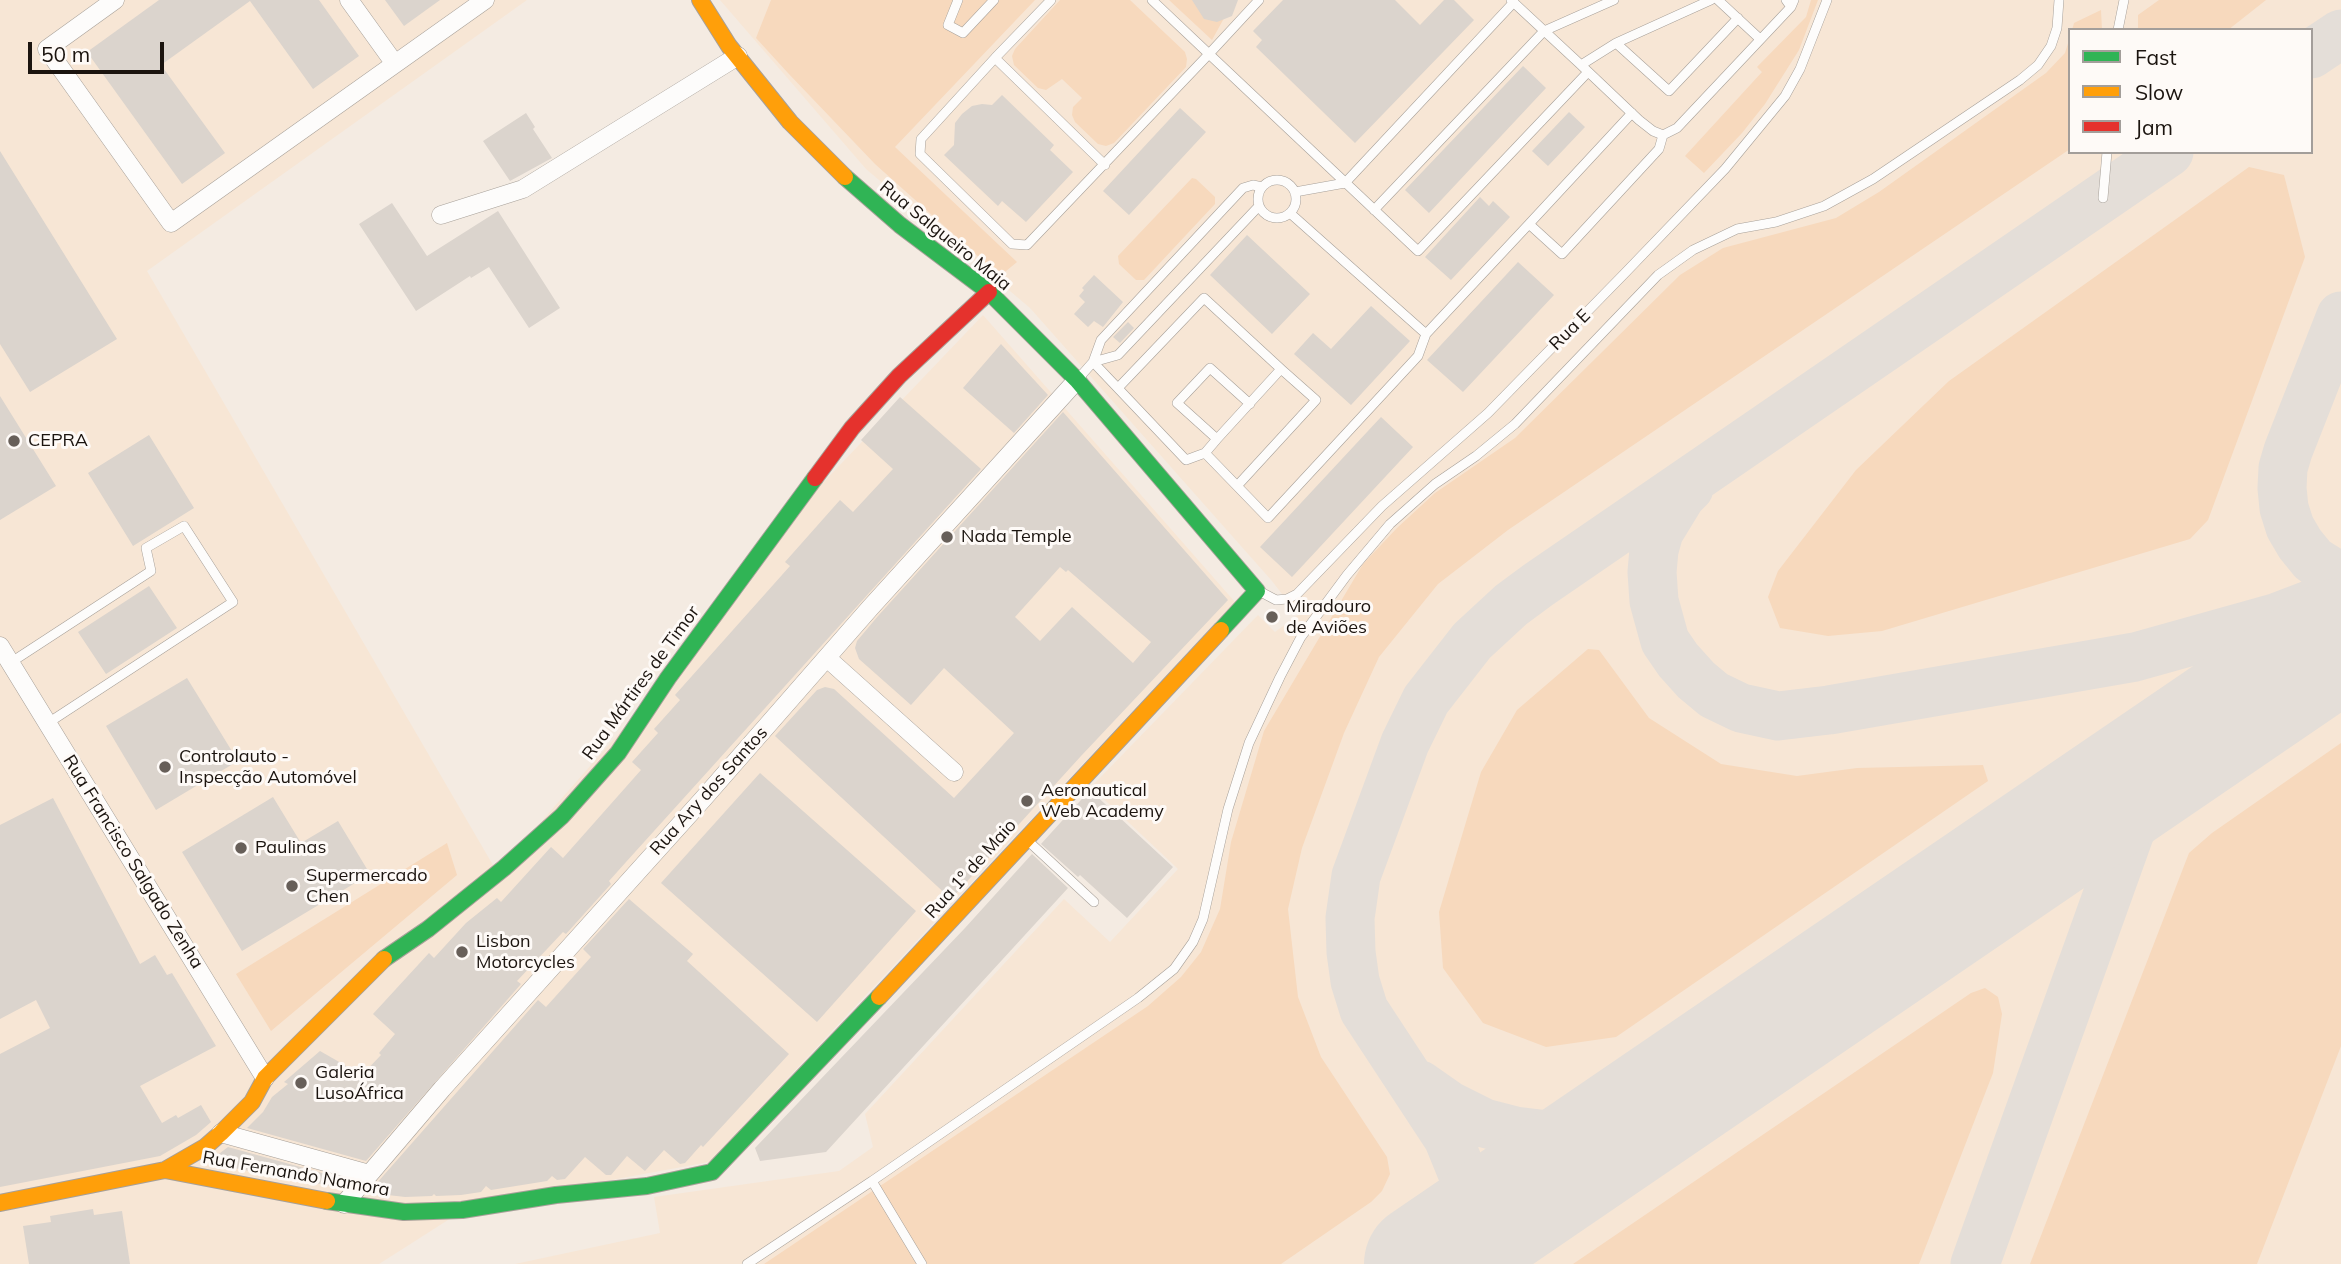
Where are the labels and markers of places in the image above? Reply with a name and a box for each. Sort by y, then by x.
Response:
place label: CEPRA [28,430,88,452]
marker: CEPRA [6,433,22,449]
place label: Nada Temple [961,526,1072,548]
marker: Nada Temple [939,529,955,545]
place label: Miradouro de Aviões [1286,596,1371,638]
marker: Miradouro de Aviões [1264,609,1280,625]
place label: Controlauto - Inspecção Automóvel [179,746,357,788]
marker: Controlauto - Inspecção Automóvel [157,759,173,775]
place label: Aeronautical Web Academy [1041,780,1164,822]
marker: Aeronautical Web Academy [1019,793,1035,809]
place label: Paulinas [255,837,326,859]
marker: Paulinas [233,840,249,856]
place label: Supermercado Chen [306,865,427,908]
marker: Supermercado Chen [284,878,300,894]
place label: Lisbon Motorcycles [476,931,575,974]
marker: Lisbon Motorcycles [454,944,470,960]
place label: Galeria LusoÁfrica [315,1062,404,1104]
marker: Galeria LusoÁfrica [293,1075,309,1091]

